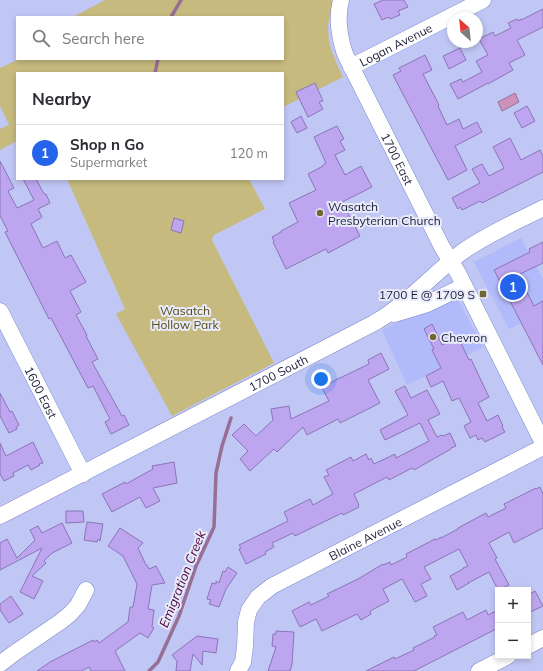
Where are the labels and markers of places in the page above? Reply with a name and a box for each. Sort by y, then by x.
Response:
place label: Wasatch Presbyterian Church [328,199,441,228]
marker: Wasatch Presbyterian Church [315,208,325,218]
pin: 1 [500,272,526,302]
place label: 1700 E @ 1709 S [379,287,475,302]
marker: 1700 E @ 1709 S [478,289,488,299]
place label: Chevron [441,330,487,345]
marker: Chevron [428,332,438,342]

